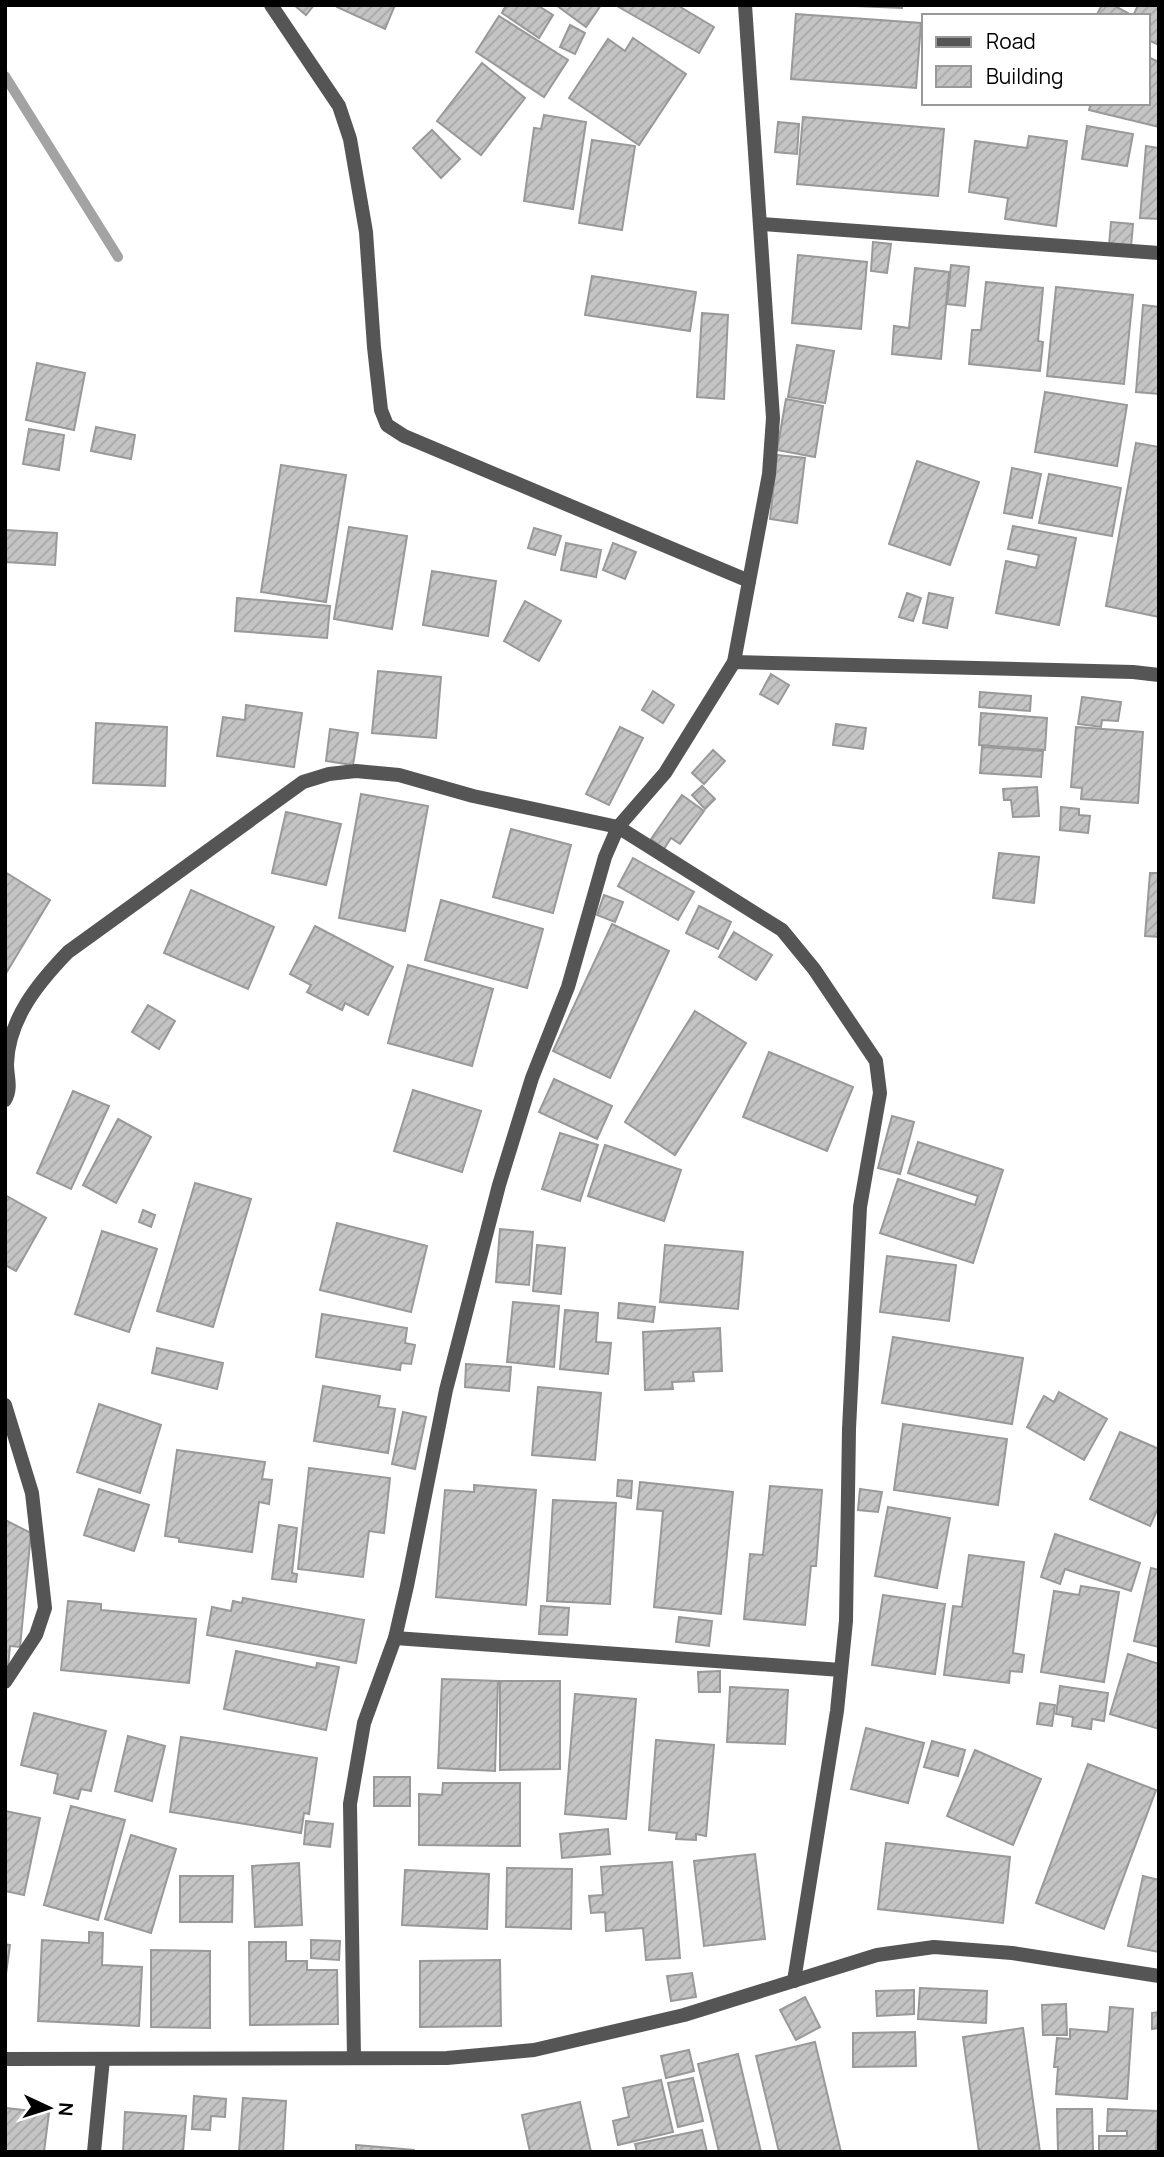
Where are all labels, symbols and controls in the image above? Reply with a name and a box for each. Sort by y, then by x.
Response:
legend [922,14,1150,105]
text: Road [986,27,1036,55]
text: Building [986,62,1063,90]
north arrow [14,2073,84,2143]
text: N [53,2101,79,2117]

